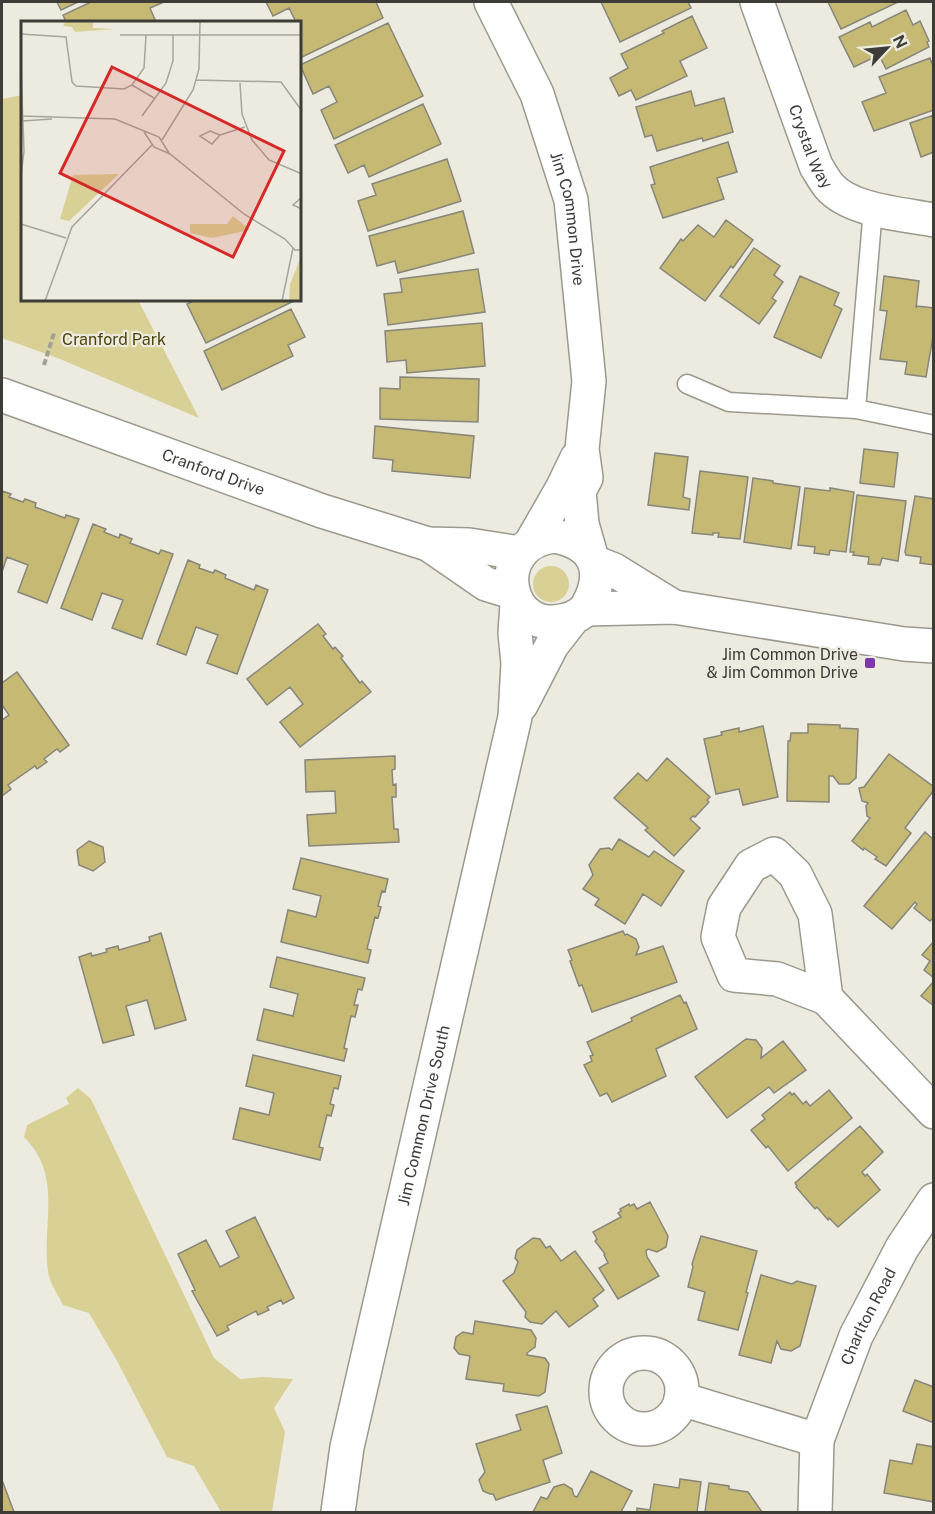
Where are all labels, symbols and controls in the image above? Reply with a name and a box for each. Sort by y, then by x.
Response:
north arrow [857,18,917,78]
inset map [21,21,302,302]
text: N [889,32,911,51]
street label: Crystal Way [785,102,837,193]
street label: Jim Common Drive [546,149,588,287]
park label: Cranford Park [62,330,166,349]
street label: Cranford Drive [159,445,267,499]
place label: Jim Common Drive & Jim Common Drive [707,645,858,682]
marker: Jim Common Drive & Jim Common Drive [863,656,877,670]
street label: Jim Common Drive South [394,1023,454,1207]
street label: Charlton Road [837,1265,900,1368]

